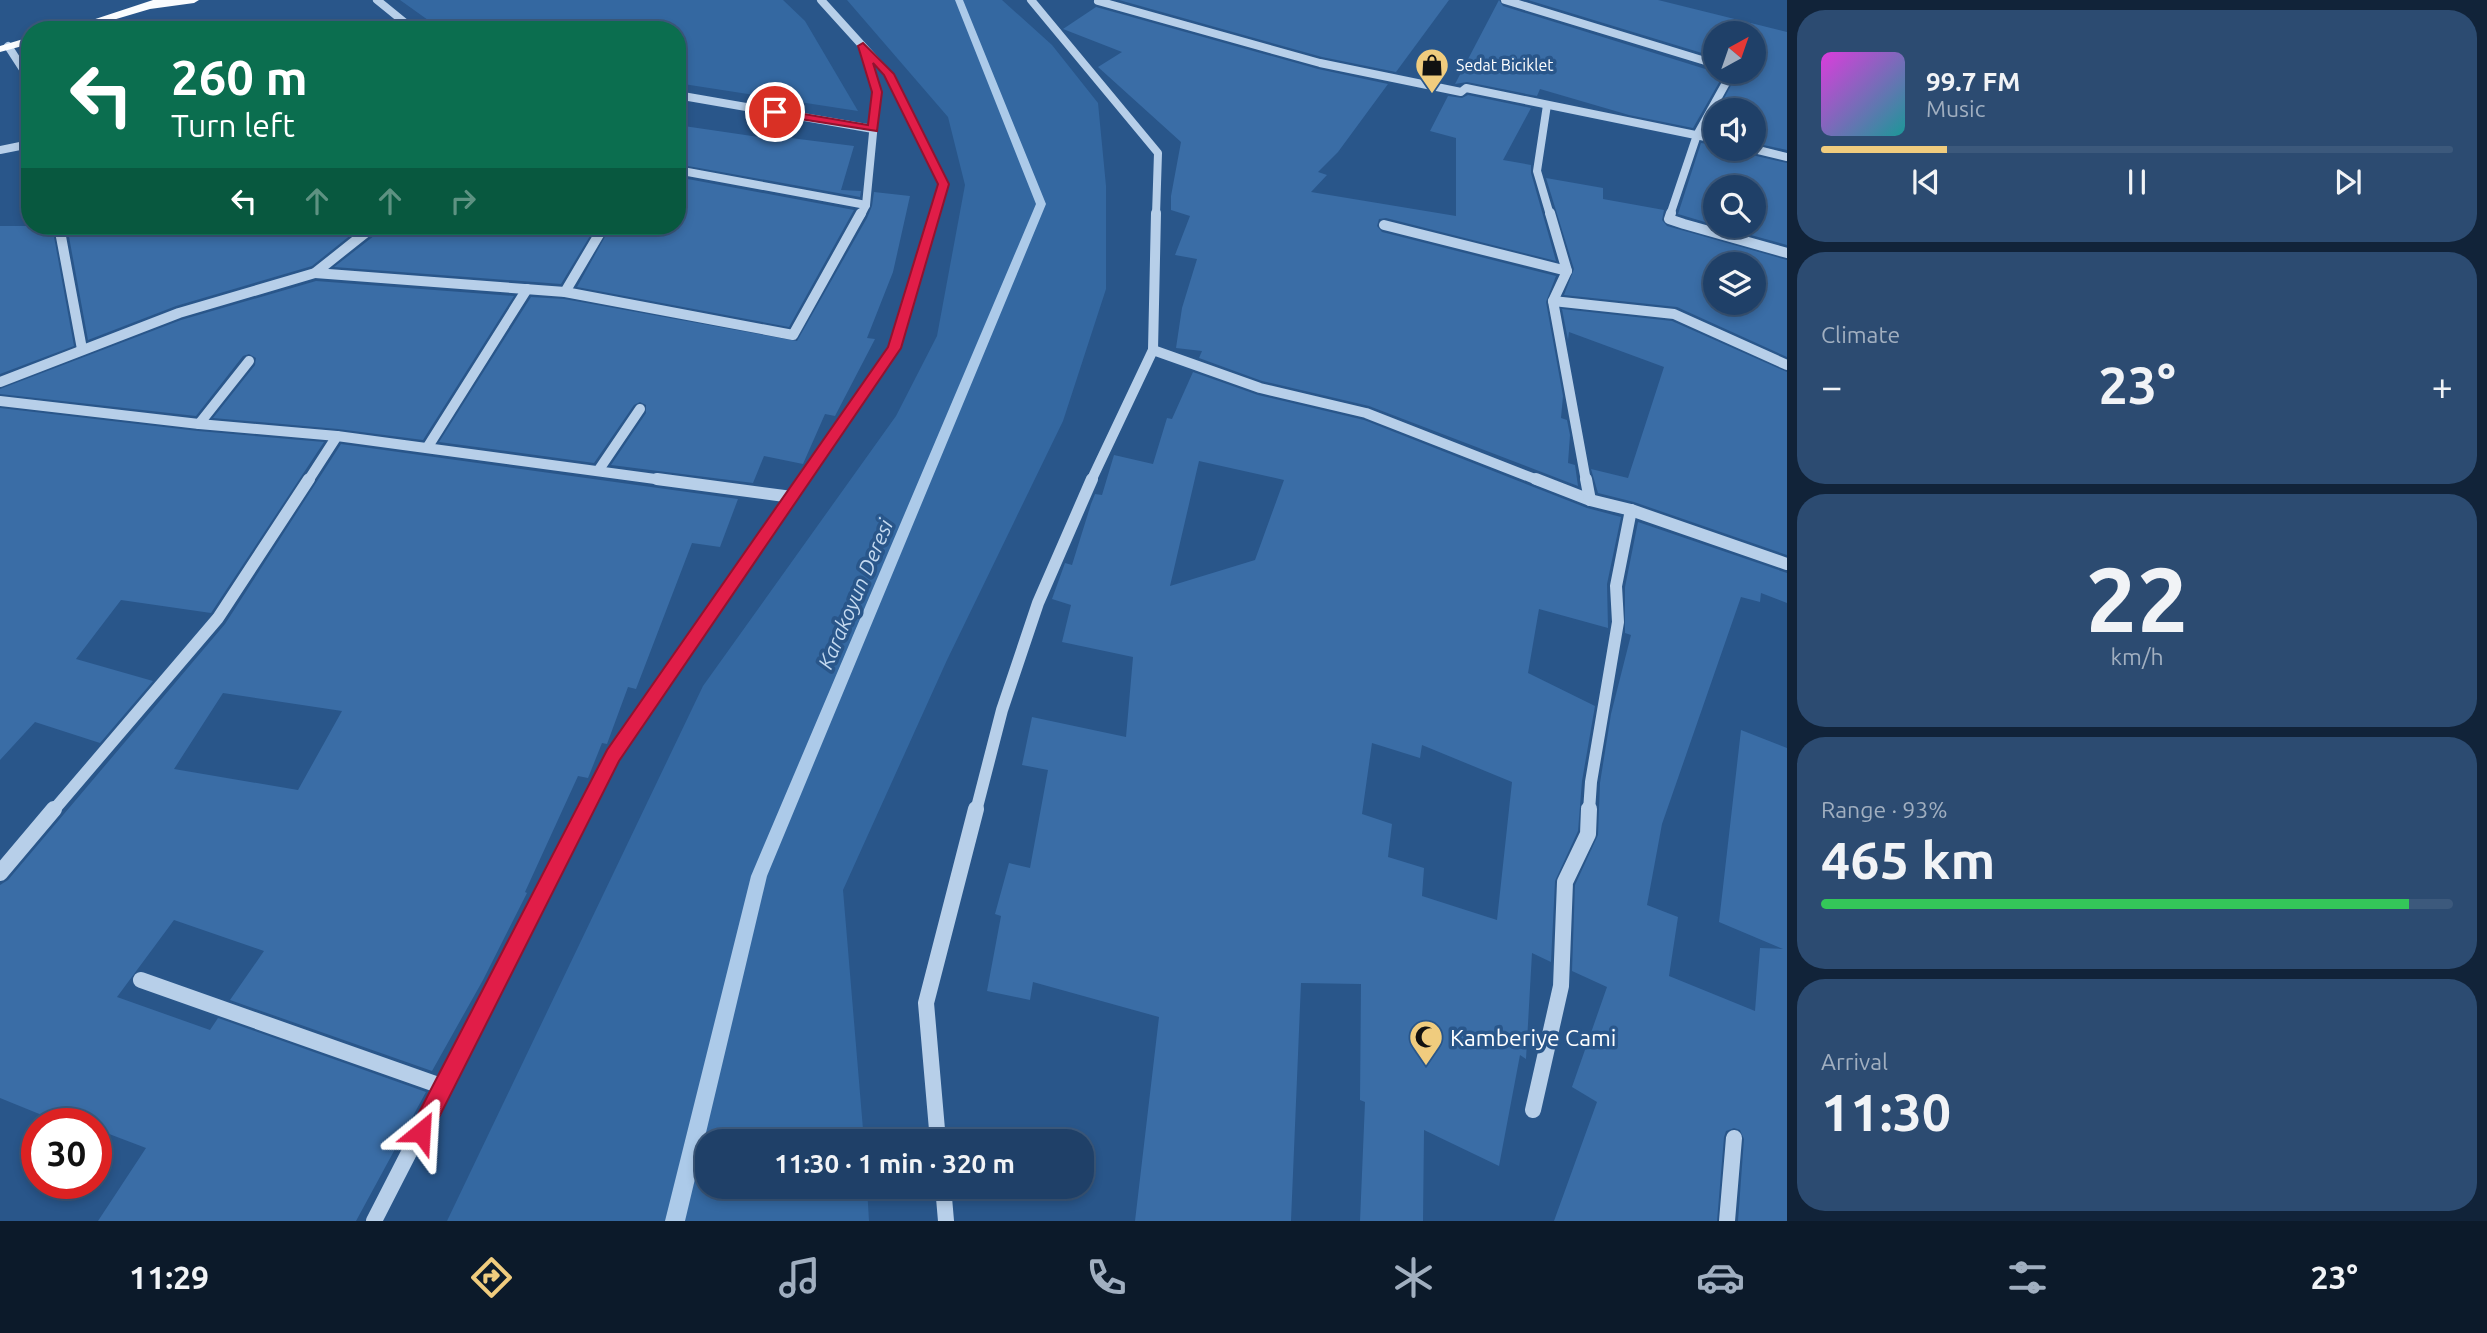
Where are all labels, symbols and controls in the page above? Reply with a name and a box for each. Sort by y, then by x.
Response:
north arrow [1703,21,1766,84]
map controls [1703,21,1766,315]
shop icon: Sedat Biciklet [1413,46,1451,95]
icon: left [56,49,147,140]
text: 260 m [171,49,308,104]
place label: Sedat Biciklet [1456,56,1554,74]
text: 99.7 FM [1926,67,2020,96]
pin [745,82,805,142]
icon: arrive [756,93,794,131]
text: Music [1926,96,1985,121]
button: sound [1703,98,1766,161]
text: Turn left [171,107,295,143]
icon: previous [1907,163,1945,201]
icon: pause [2118,163,2156,201]
icon: next [2329,163,2367,201]
button: search [1703,175,1766,238]
icon: left [225,182,263,220]
icon: ahead [298,182,336,220]
icon: ahead [371,182,409,220]
icon: right [444,182,482,220]
button: layers [1703,252,1766,315]
text: Climate [1821,322,1900,347]
text: 23° [2098,356,2176,414]
text: − [1821,365,1842,407]
text: + [2432,365,2453,407]
water label: Karakoyun Deresi [813,515,898,672]
text: 22 [2086,547,2188,649]
text: km/h [2110,644,2164,669]
text: Range · 93% [1821,797,1948,822]
text: 465 km [1821,831,1995,889]
mosque icon: Kamberiye Cami [1407,1018,1445,1067]
place label: Kamberiye Cami [1450,1025,1616,1050]
text: Arrival [1821,1049,1888,1074]
text: 11:30 [1821,1083,1951,1141]
position arrow [384,1095,458,1169]
speed limit sign: 30 [21,1108,112,1199]
text: 11:30 · 1 min · 320 m [774,1149,1015,1178]
icon: directions [467,1253,516,1302]
icon: music [775,1253,824,1302]
icon: phone [1082,1253,1131,1302]
icon: climate [1389,1253,1438,1302]
icon: car [1696,1253,1745,1302]
icon: filters [2003,1253,2052,1302]
text: 11:29 [129,1259,209,1295]
text: 23° [2310,1259,2358,1295]

